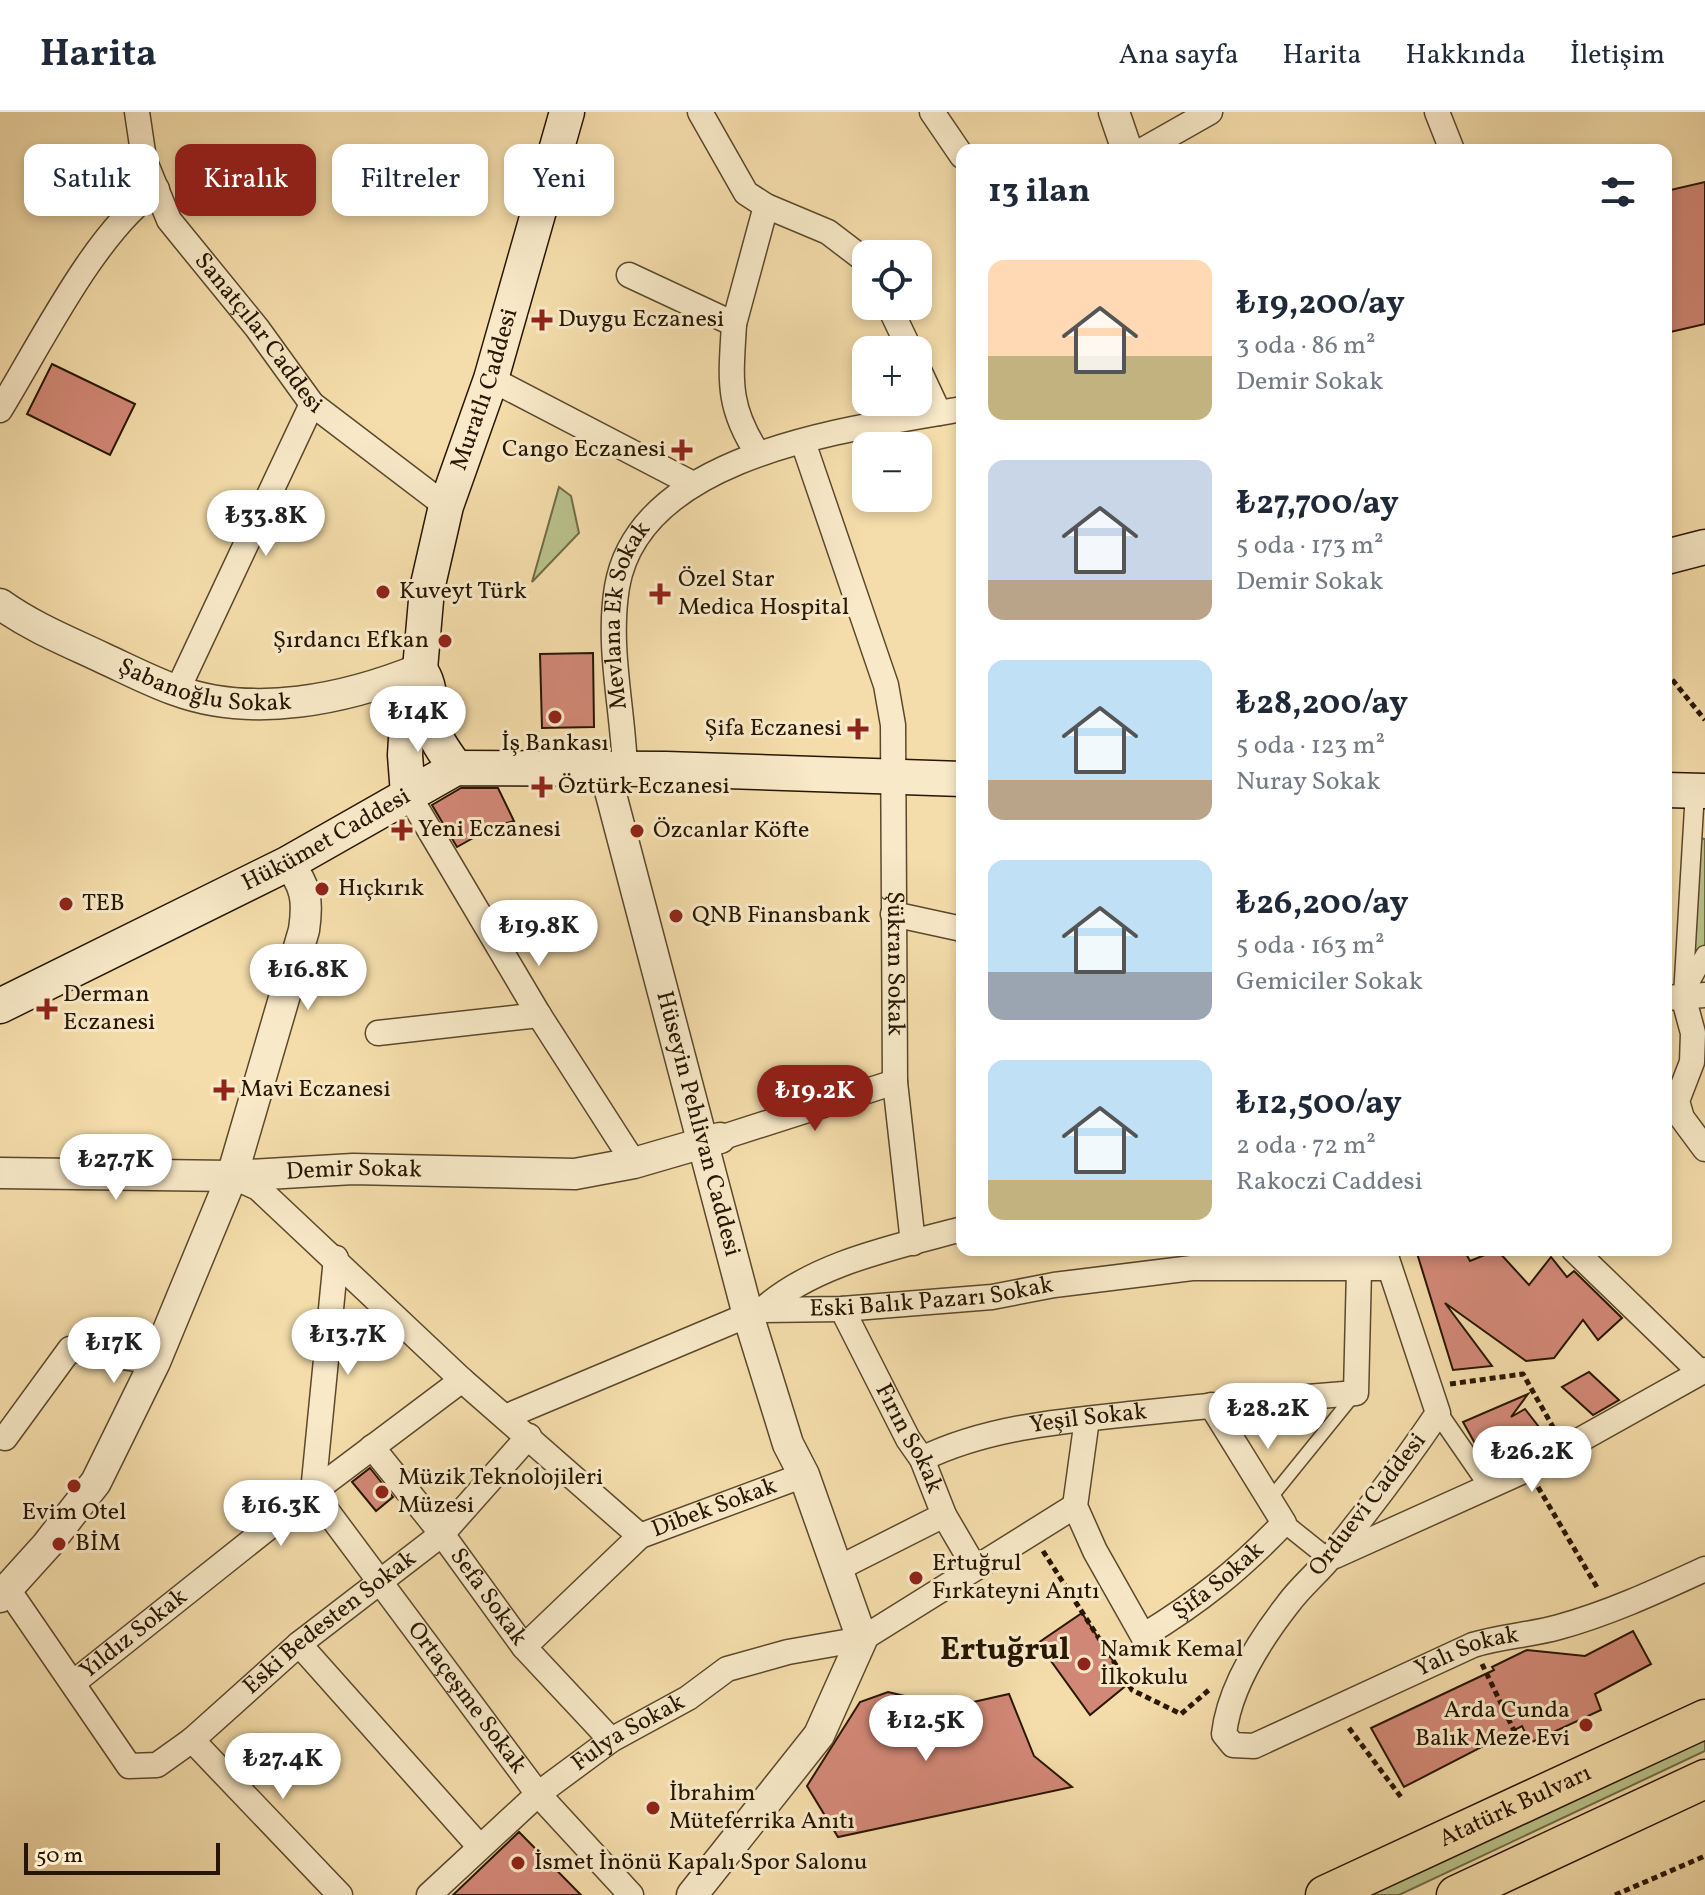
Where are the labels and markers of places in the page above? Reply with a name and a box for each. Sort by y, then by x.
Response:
place label: Duygu Eczanesi [558,303,724,337]
marker: Duygu Eczanesi [533,311,551,329]
place label: Cango Eczanesi [502,433,666,467]
marker: Cango Eczanesi [673,441,691,459]
pin: ₺33.8K [201,490,331,558]
place label: Özel Star Medica Hospital [678,563,849,625]
place label: Kuveyt Türk [399,575,527,609]
marker: Kuveyt Türk [374,583,392,601]
marker: Özel Star Medica Hospital [649,583,671,605]
place label: Şırdancı Efkan [273,624,429,658]
marker: Şırdancı Efkan [436,632,454,650]
pin: ₺14K [371,686,465,754]
marker: İş Bankası [546,708,564,726]
place label: Şifa Eczanesi [704,712,842,746]
marker: Şifa Eczanesi [849,720,867,738]
place label: İş Bankası [501,727,609,761]
place label: Öztürk Eczanesi [558,770,730,804]
marker: Öztürk Eczanesi [533,778,551,796]
place label: Yeni Eczanesi [418,813,561,847]
place label: Özcanlar Köfte [653,814,809,848]
marker: Yeni Eczanesi [393,821,411,839]
marker: Özcanlar Köfte [628,822,646,840]
place label: Hıçkırık [338,872,424,906]
marker: Hıçkırık [313,880,331,898]
place label: TEB [82,887,125,921]
marker: TEB [57,895,75,913]
place label: QNB Finansbank [692,899,870,933]
pin: ₺19.8K [474,900,604,968]
marker: QNB Finansbank [667,907,685,925]
pin: ₺16.8K [243,944,373,1012]
place label: Derman Eczanesi [63,978,155,1040]
marker: Derman Eczanesi [38,1000,56,1018]
pin: ₺19.2K [750,1065,880,1133]
place label: Mavi Eczanesi [240,1073,391,1107]
marker: Mavi Eczanesi [215,1081,233,1099]
pin: ₺27.7K [51,1134,181,1202]
pin: ₺13.7K [283,1309,413,1377]
pin: ₺17K [67,1317,161,1385]
pin: ₺28.2K [1203,1383,1333,1451]
pin: ₺26.2K [1467,1426,1597,1494]
place label: Müzik Teknolojileri Müzesi [398,1461,603,1523]
marker: Evim Otel [65,1477,83,1495]
pin: ₺16.3K [216,1480,346,1548]
marker: Müzik Teknolojileri Müzesi [373,1483,391,1501]
place label: Evim Otel [22,1496,126,1530]
place label: BİM [75,1527,121,1561]
marker: BİM [50,1535,68,1553]
place label: Ertuğrul Fırkateyni Anıtı [932,1547,1099,1609]
marker: Ertuğrul Fırkateyni Anıtı [907,1569,925,1587]
place label: Namık Kemal İlkokulu [1100,1633,1243,1695]
marker: Namık Kemal İlkokulu [1075,1655,1093,1673]
place label: Arda Cunda Balık Meze Evi [1415,1694,1570,1756]
pin: ₺12.5K [861,1695,991,1763]
marker: Arda Cunda Balık Meze Evi [1577,1716,1595,1734]
pin: ₺27.4K [218,1733,348,1801]
place label: İbrahim Müteferrika Anıtı [669,1777,855,1839]
marker: İbrahim Müteferrika Anıtı [644,1799,662,1817]
place label: İsmet İnönü Kapalı Spor Salonu [534,1846,868,1880]
marker: İsmet İnönü Kapalı Spor Salonu [509,1854,527,1872]

